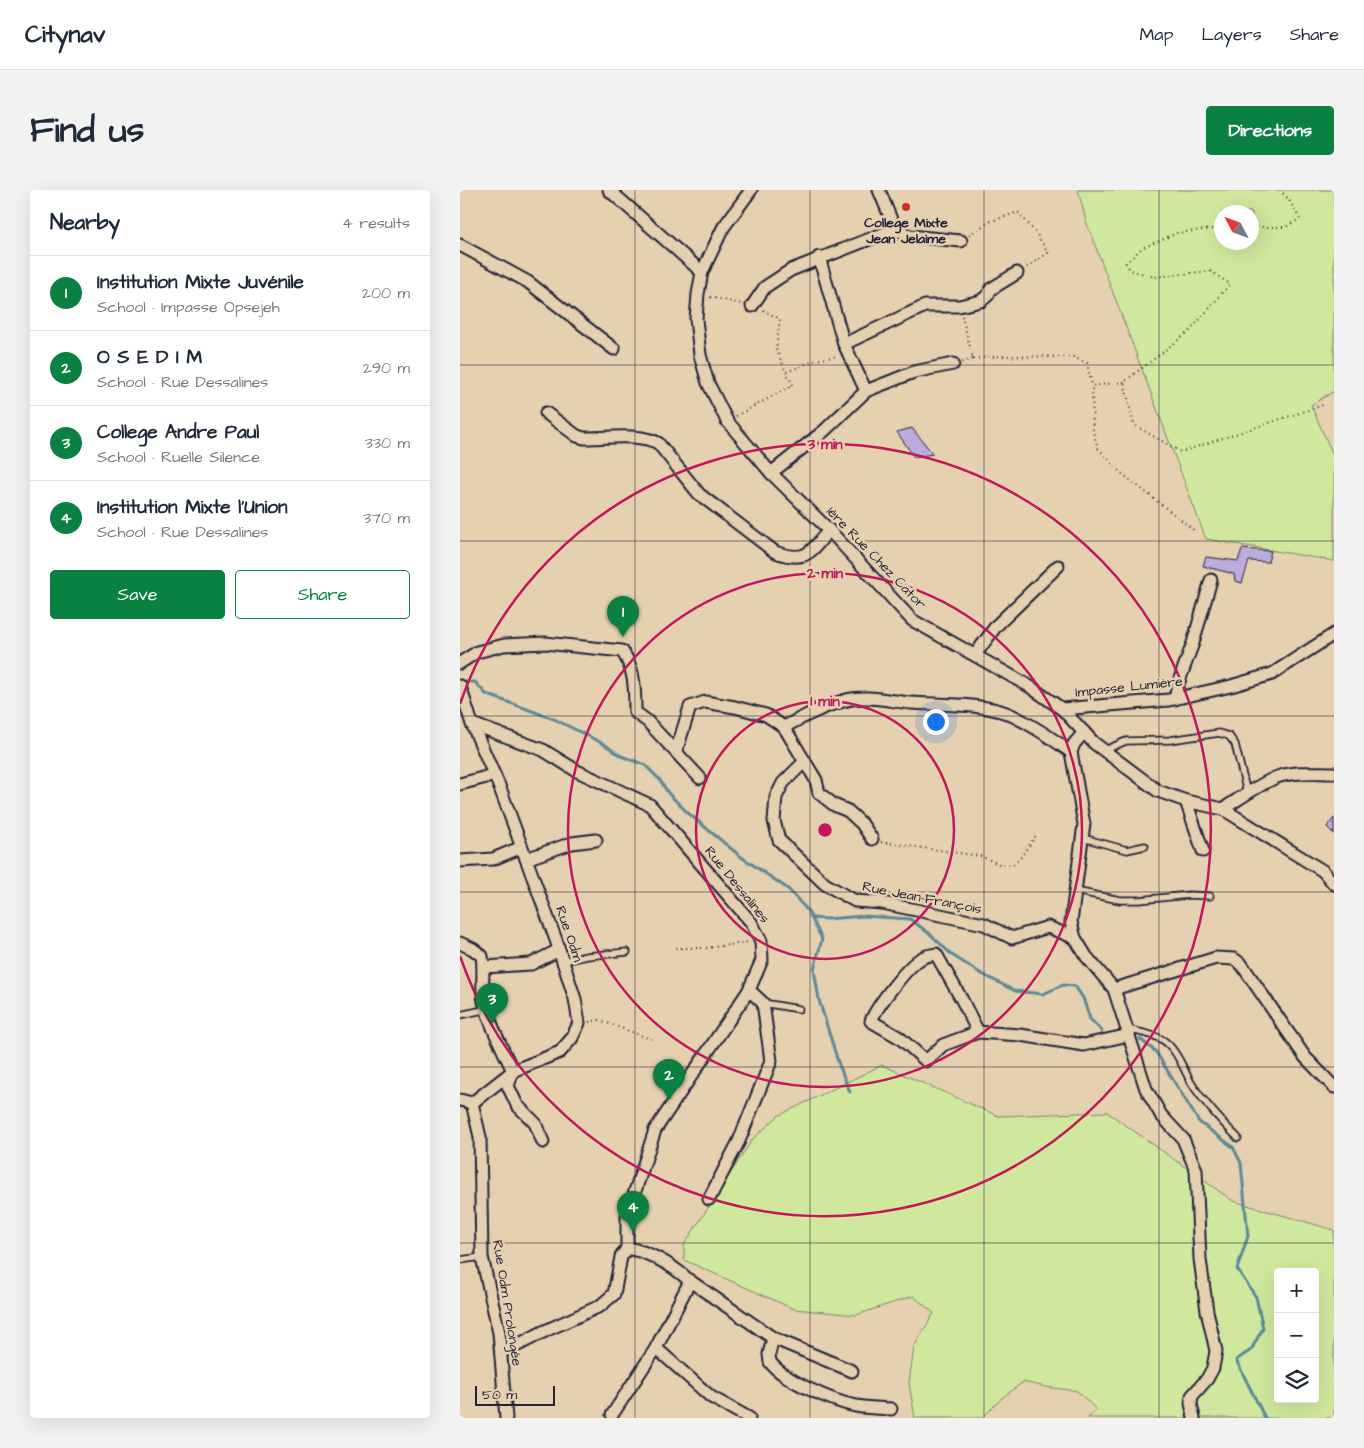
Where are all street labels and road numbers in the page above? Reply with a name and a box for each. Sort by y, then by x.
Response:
street label: 1ère Rue Chez Cator [822,502,931,614]
street label: Impasse Lumière [1074,671,1184,703]
street label: Rue Dessalines [700,842,774,928]
street label: Rue Jean-François [861,877,983,919]
street label: Rue Odm [550,903,588,965]
street label: Rue Odm Prolongée [487,1239,527,1368]

